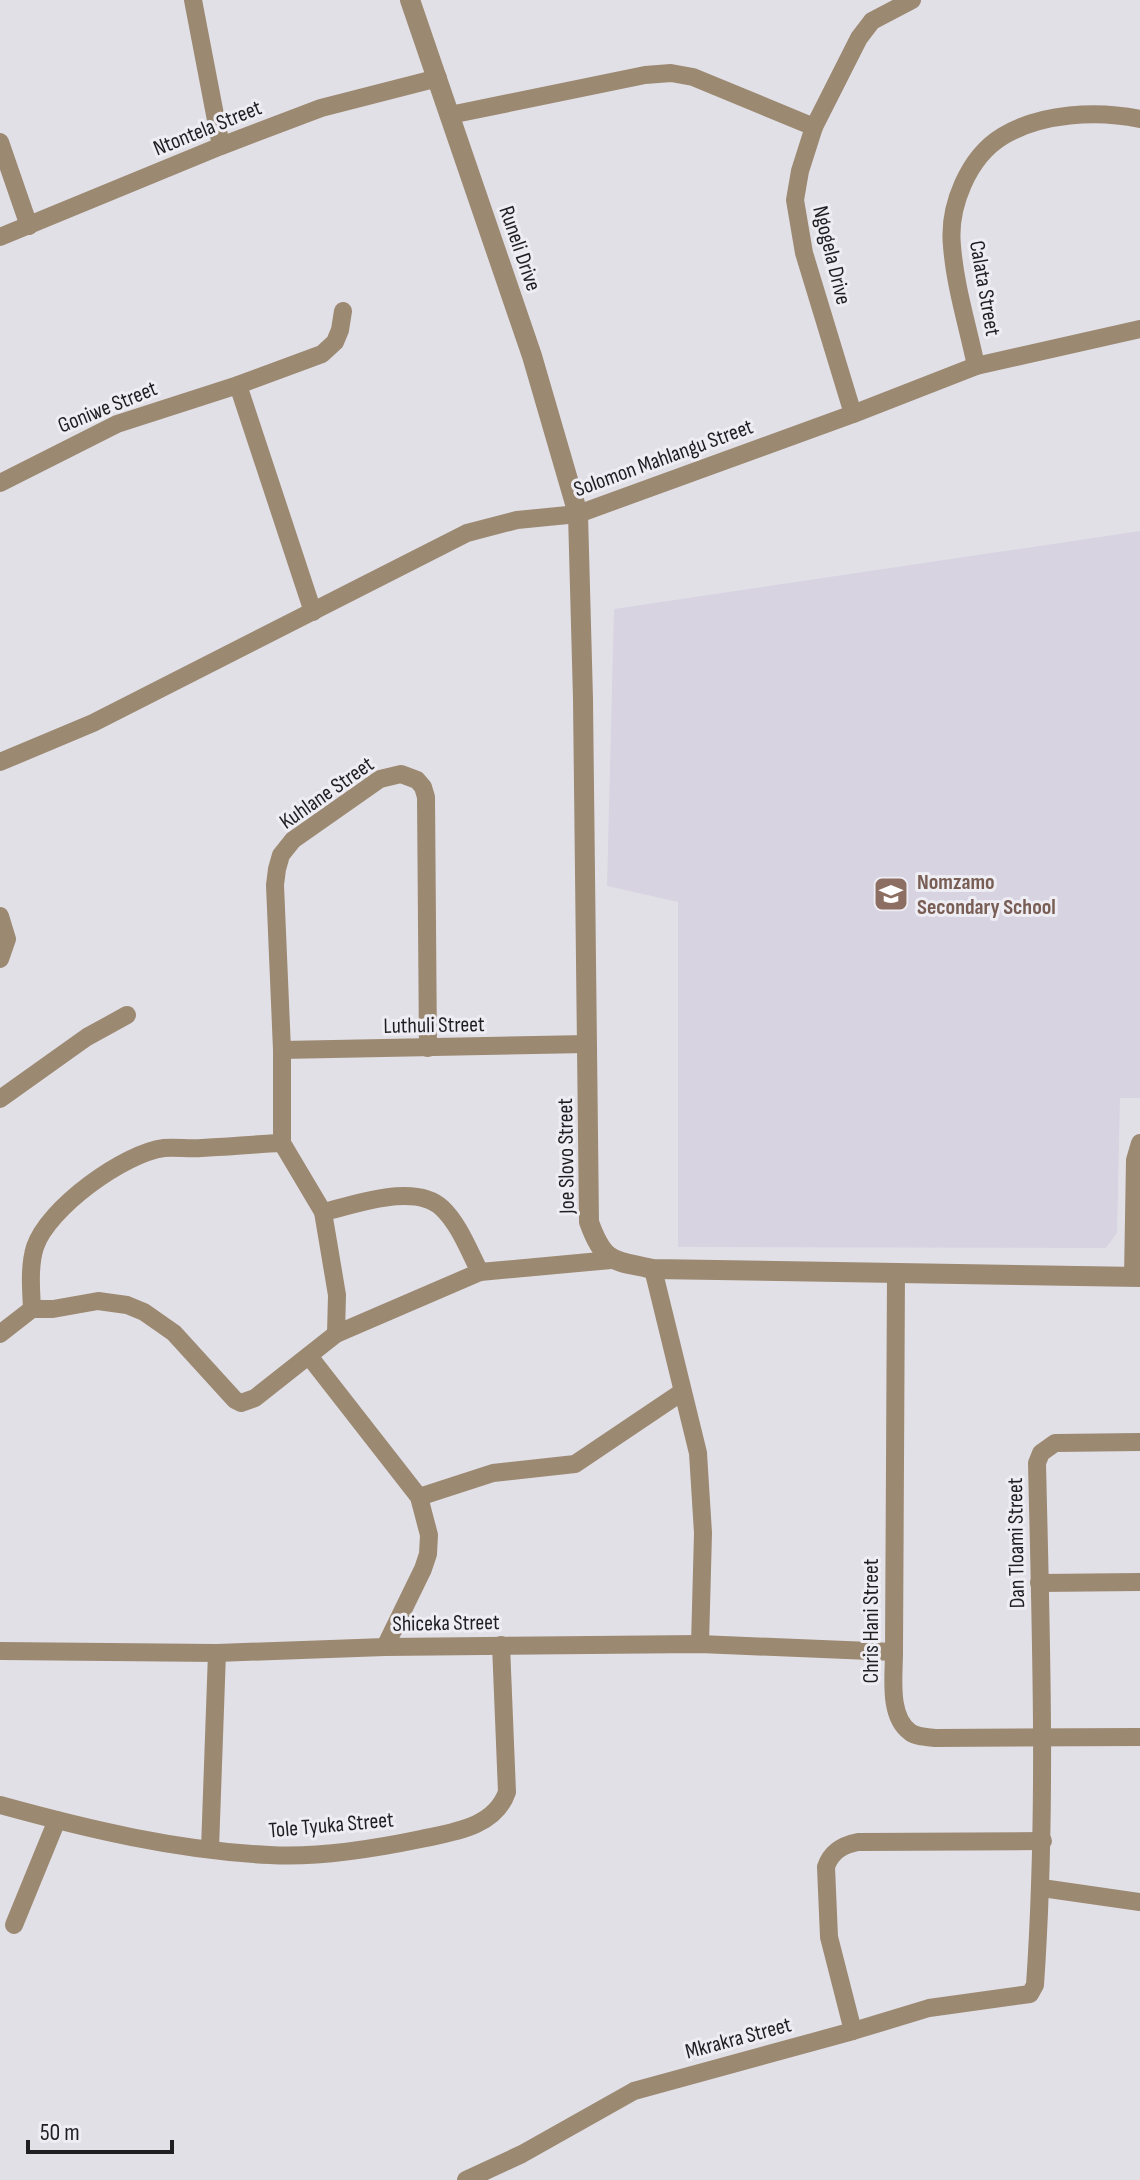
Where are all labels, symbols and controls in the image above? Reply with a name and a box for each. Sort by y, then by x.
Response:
street label: Ntontela Street [150,94,266,162]
street label: Runeli Drive [492,202,547,295]
street label: Ngogela Drive [806,203,857,308]
street label: Calata Street [963,238,1006,338]
street label: Goniwe Street [54,375,161,440]
street label: Solomon Mahlangu Street [570,413,757,503]
street label: Kuhlane Street [274,751,379,836]
place label: Nomzamo Secondary School [917,869,1056,921]
school or university icon: Nomzamo Secondary School [872,875,910,913]
street label: Luthuli Street [383,1011,485,1040]
street label: Joe Slovo Street [552,1098,581,1215]
street label: Dan Tloami Street [1002,1477,1031,1608]
street label: Chris Hani Street [858,1558,885,1683]
street label: Shiceka Street [392,1609,500,1638]
street label: Tole Tyuka Street [267,1807,395,1844]
street label: Mkrakra Street [682,2011,795,2066]
scale bar [28,2104,172,2154]
text: 50 m [40,2118,80,2147]

